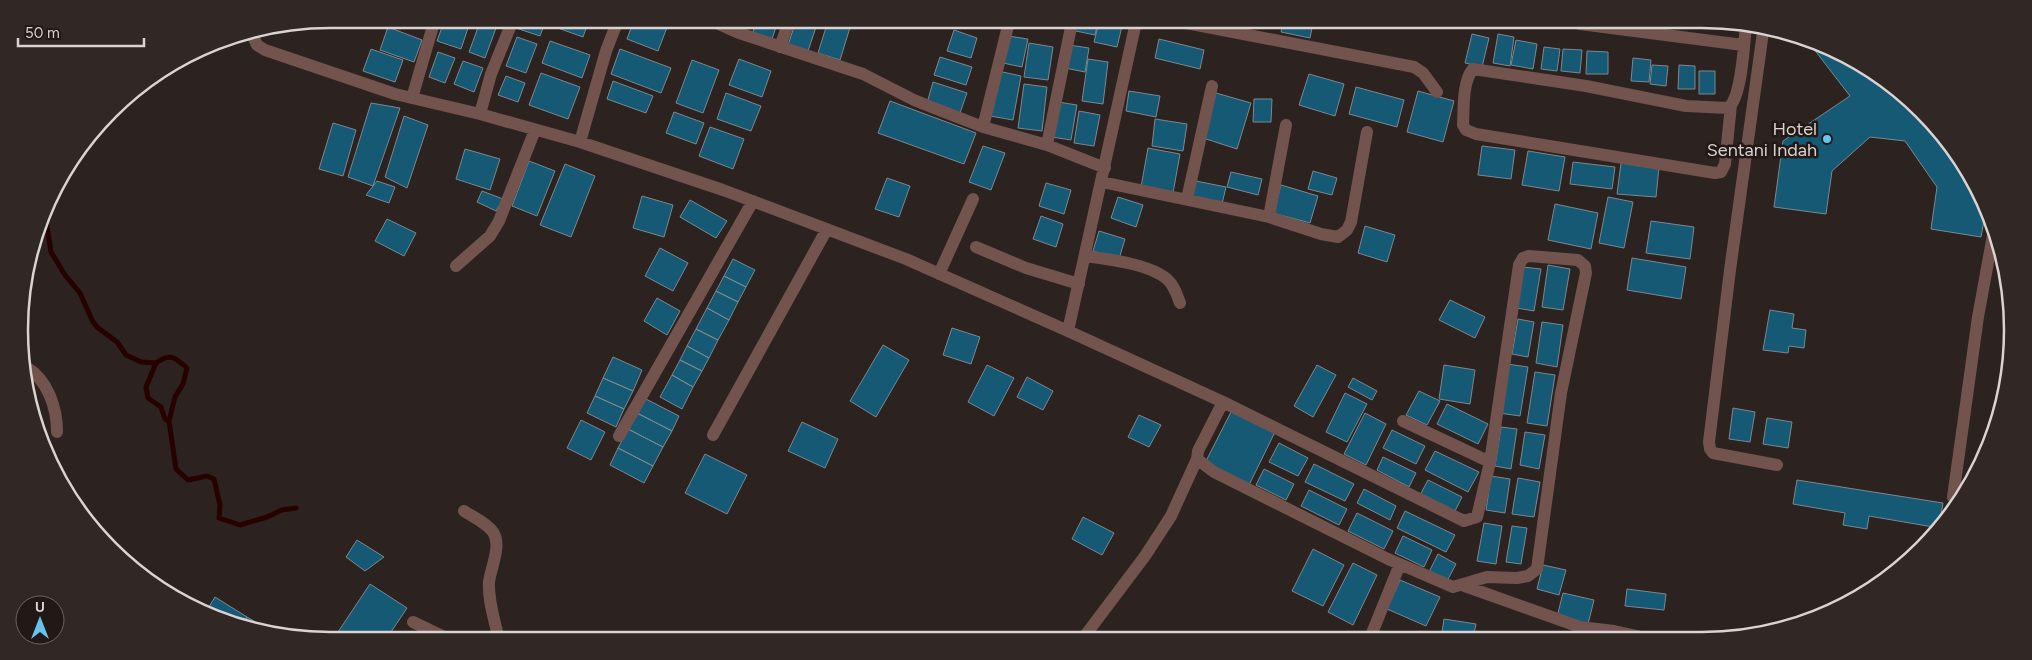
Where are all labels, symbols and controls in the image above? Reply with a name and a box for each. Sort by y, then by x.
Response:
scale bar [18,15,144,47]
text: 50 m [25,24,60,42]
place label: Hotel Sentani Indah [1707,118,1817,161]
marker: Hotel Sentani Indah [1821,133,1833,145]
north arrow [15,595,65,645]
text: U [35,599,45,616]

